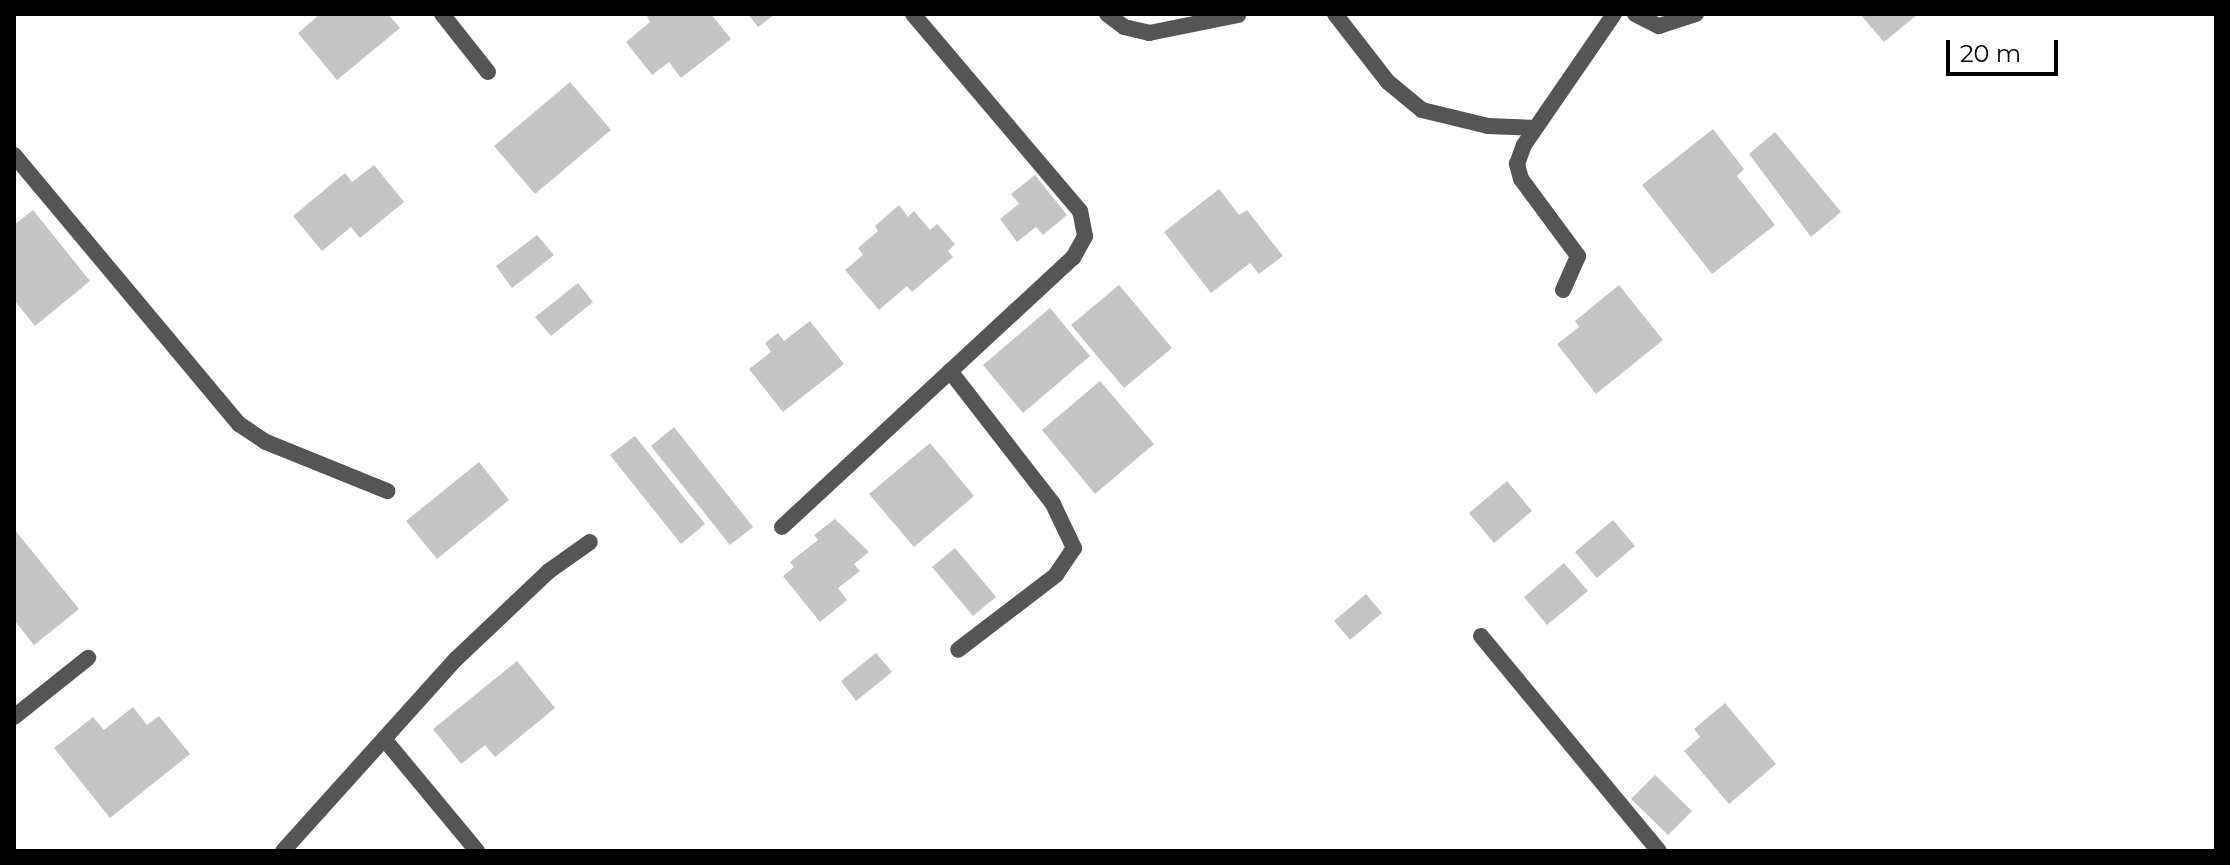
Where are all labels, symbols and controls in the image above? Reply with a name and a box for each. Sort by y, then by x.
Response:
scale bar [1950,24,2062,74]
text: 20 m [1960,39,2021,68]

